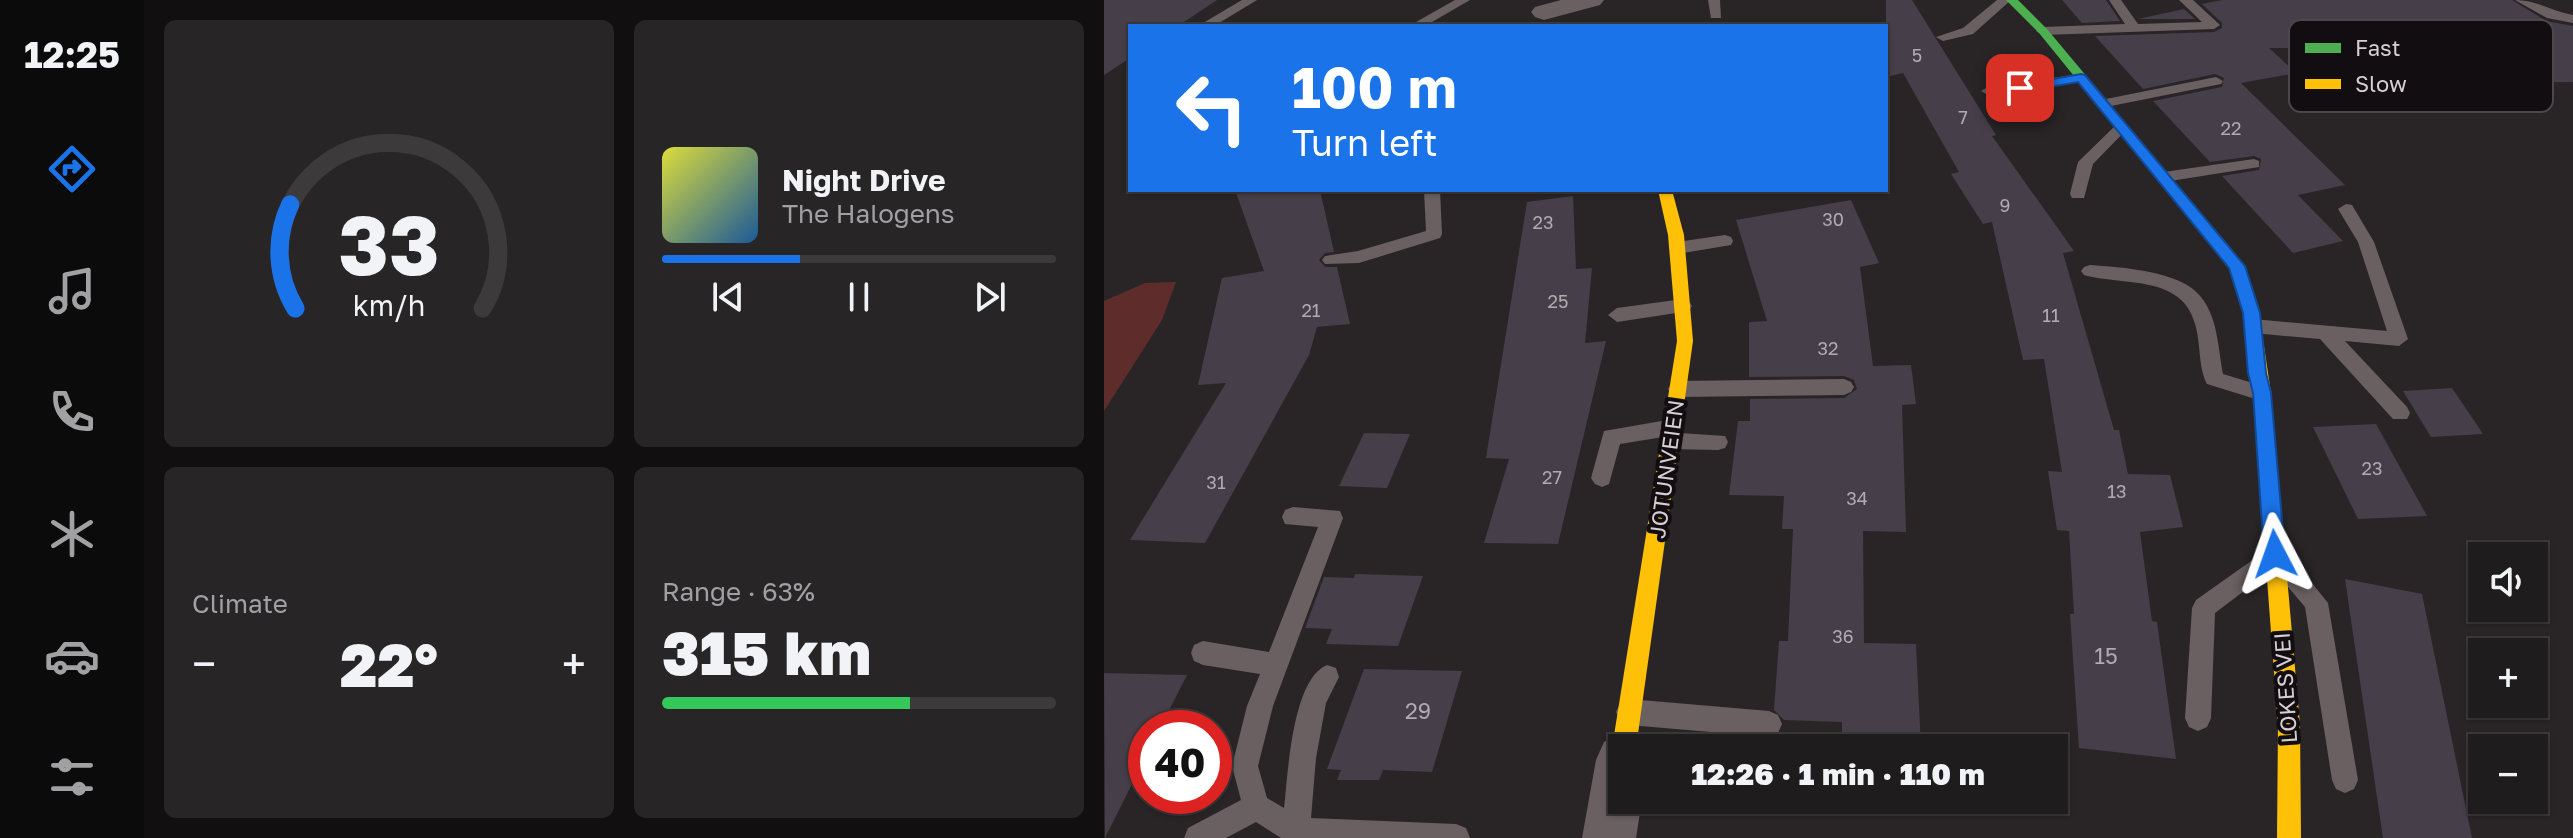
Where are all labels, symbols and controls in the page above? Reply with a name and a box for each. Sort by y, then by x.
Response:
legend [2289,20,2553,112]
text: 12:25 [24,33,120,76]
text: Fast [2355,34,2401,61]
house number: 5 [1912,44,1922,66]
text: 100 m [1292,53,1457,120]
pin [1986,54,2054,122]
icon: left [1160,56,1264,160]
icon: arrive [1998,66,2042,110]
text: Slow [2355,70,2407,97]
house number: 7 [1958,106,1968,128]
house number: 22 [2221,117,2241,139]
text: Turn left [1292,121,1438,164]
icon: directions [44,141,100,197]
text: Night Drive [782,162,946,198]
text: 33 [338,193,440,293]
house number: 9 [2000,194,2010,216]
text: The Halogens [782,198,955,229]
house number: 30 [1822,208,1844,230]
house number: 23 [1533,211,1553,233]
icon: music [44,263,100,319]
icon: previous [706,275,750,319]
icon: pause [837,275,881,319]
icon: next [968,275,1012,319]
text: km/h [353,288,425,322]
house number: 25 [1548,290,1568,312]
house number: 21 [1301,299,1321,321]
house number: 11 [2042,304,2060,326]
house number: 32 [1818,337,1838,359]
icon: phone [44,384,100,440]
street label: JOTUNVEIEN [1643,398,1689,540]
house number: 23 [2362,457,2382,479]
house number: 27 [1542,466,1562,488]
house number: 31 [1206,471,1226,493]
house number: 13 [2107,480,2127,502]
house number: 34 [1846,487,1868,509]
icon: climate [44,506,100,562]
position arrow [2233,512,2317,596]
map controls [2468,542,2548,814]
button: sound [2468,542,2548,622]
text: Range · 63% [662,576,815,607]
text: Climate [192,588,288,619]
text: 315 km [662,616,871,688]
house number: 36 [1832,625,1854,647]
icon: car [44,628,100,684]
text: 22° [340,628,438,700]
street label: LOKES VEI [2268,632,2302,744]
text: − [192,637,216,690]
text: + [562,637,586,690]
button: + [2468,638,2548,718]
house number: 15 [2094,642,2118,669]
house number: 29 [1405,697,1431,724]
speed limit sign: 40 [1128,710,1232,814]
button: − [2468,734,2548,814]
icon: filters [44,749,100,805]
text: 12:26 · 1 min · 110 m [1691,756,1985,792]

